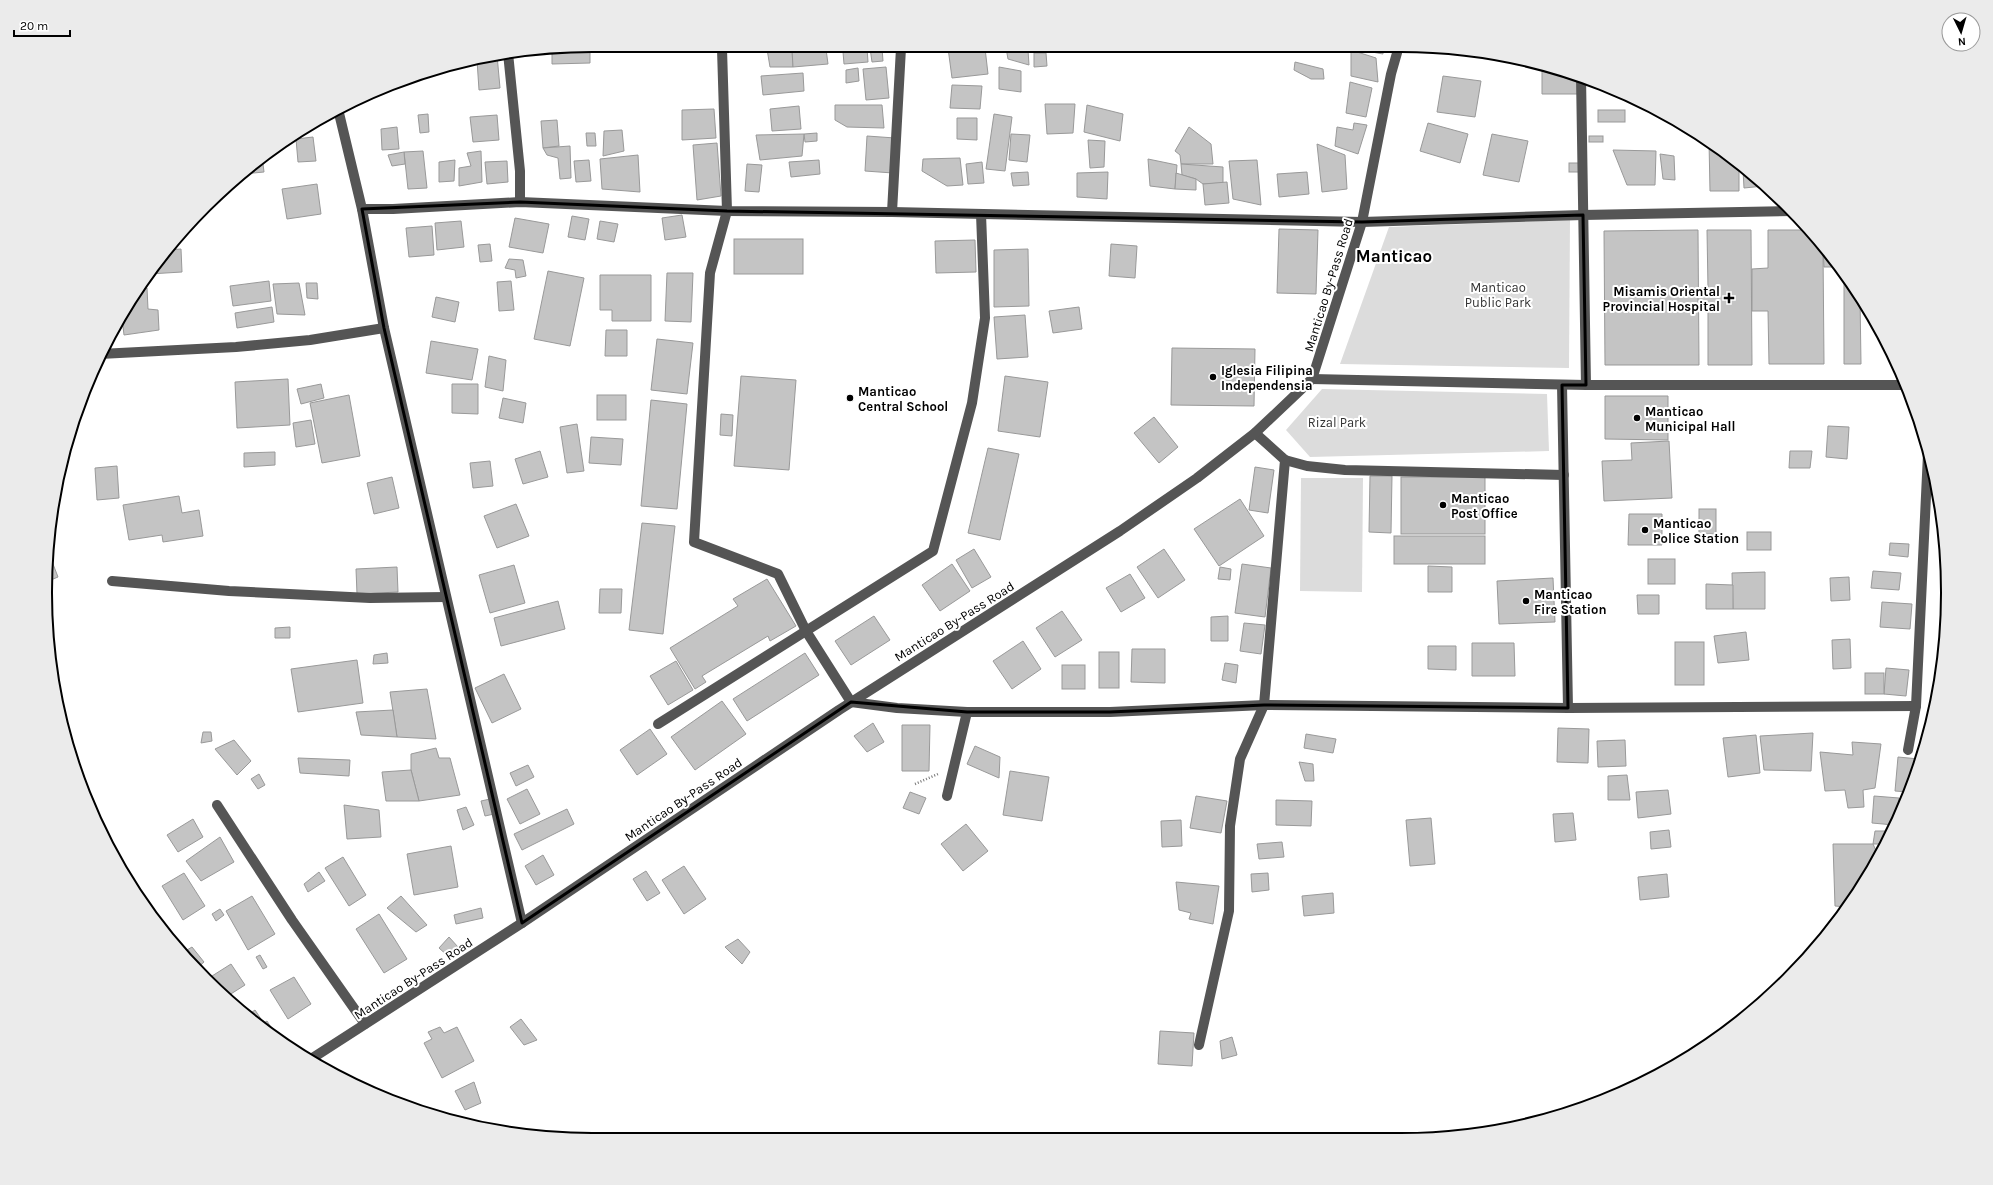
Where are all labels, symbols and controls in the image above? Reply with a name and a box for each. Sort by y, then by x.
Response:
scale bar [14,12,70,38]
north arrow [1941,12,1981,52]
text: 20 m [20,19,48,33]
text: N [1957,35,1966,48]
street label: Manticao By-Pass Road [1301,217,1356,354]
district label: Manticao [1356,246,1432,266]
park label: Manticao Public Park [1465,280,1531,310]
place label: Misamis Oriental Provincial Hospital [1603,284,1720,314]
marker: Misamis Oriental Provincial Hospital [1723,292,1735,304]
place label: Iglesia Filipina Independensia [1221,363,1313,393]
marker: Iglesia Filipina Independensia [1208,372,1218,382]
place label: Manticao Central School [858,384,948,414]
marker: Manticao Central School [845,393,855,403]
place label: Manticao Municipal Hall [1645,404,1736,434]
marker: Manticao Municipal Hall [1632,413,1642,423]
park label: Rizal Park [1308,415,1366,430]
place label: Manticao Post Office [1451,491,1518,521]
marker: Manticao Post Office [1438,500,1448,510]
place label: Manticao Police Station [1653,516,1739,546]
marker: Manticao Police Station [1640,525,1650,535]
street label: Manticao By-Pass Road [892,578,1017,664]
place label: Manticao Fire Station [1534,587,1607,617]
marker: Manticao Fire Station [1521,596,1531,606]
street label: Manticao By-Pass Road [622,754,745,844]
street label: Manticao By-Pass Road [351,934,475,1022]

